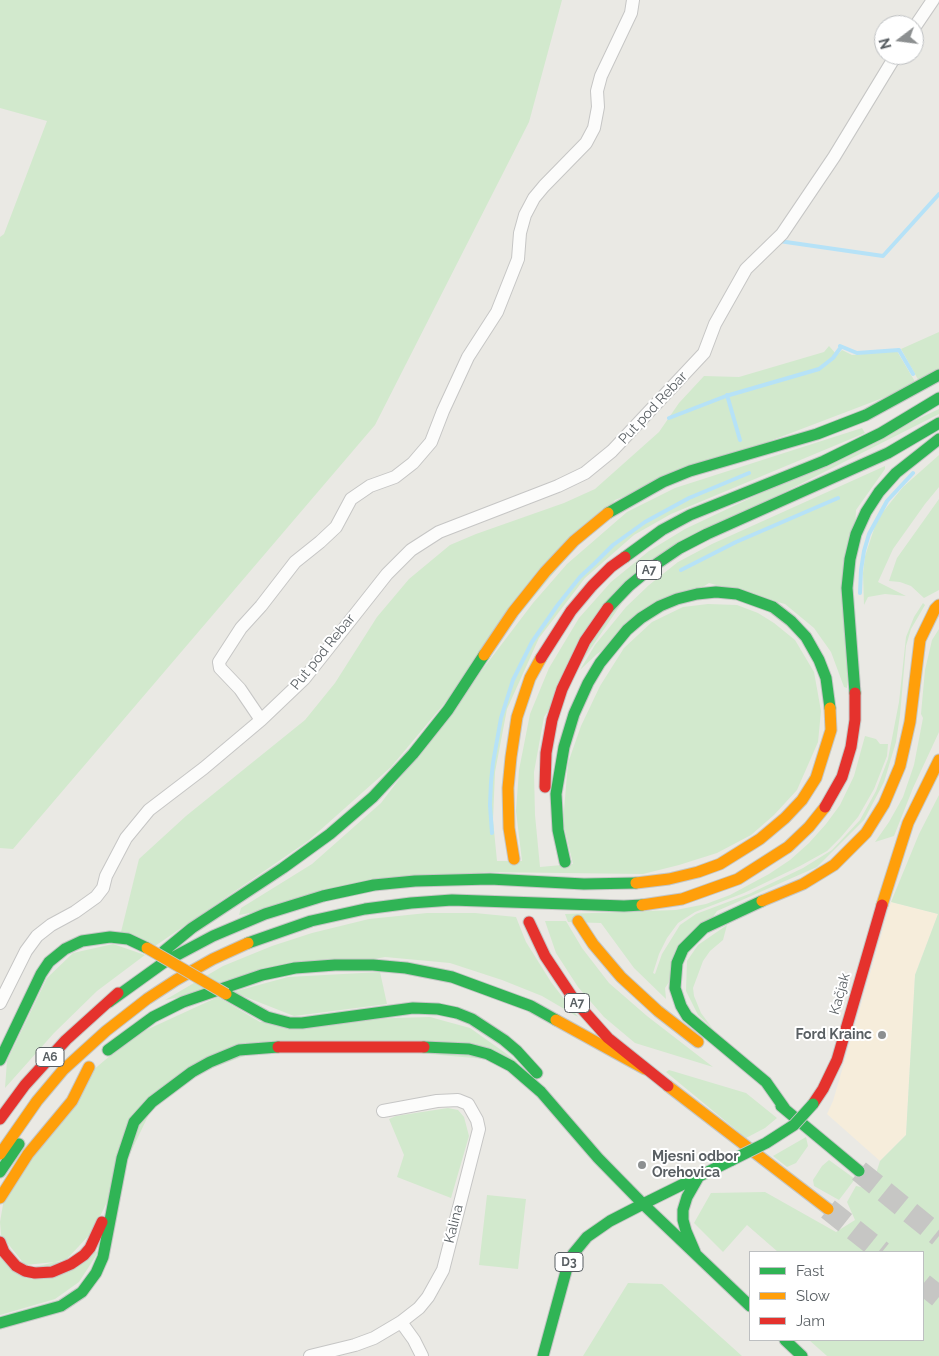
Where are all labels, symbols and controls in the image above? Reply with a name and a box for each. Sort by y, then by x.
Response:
north arrow [874,15,924,65]
text: N [876,36,895,51]
street label: Put pod Rebar [615,368,691,448]
road number: A7 [636,560,662,580]
street label: Put pod Rebar [287,611,359,693]
street label: Kačjak [826,971,854,1017]
road number: A7 [564,994,590,1012]
place label: Ford Krainc [795,1027,872,1043]
marker: Ford Krainc [876,1029,888,1041]
road number: A6 [36,1048,64,1066]
place label: Mjesni odbor Orehovica [652,1149,739,1182]
marker: Mjesni odbor Orehovica [636,1159,648,1171]
street label: Kalina [441,1203,467,1245]
legend [749,1251,924,1341]
road number: D3 [555,1252,583,1272]
text: Fast [796,1262,824,1280]
text: Slow [796,1287,830,1305]
text: Jam [796,1312,825,1330]

